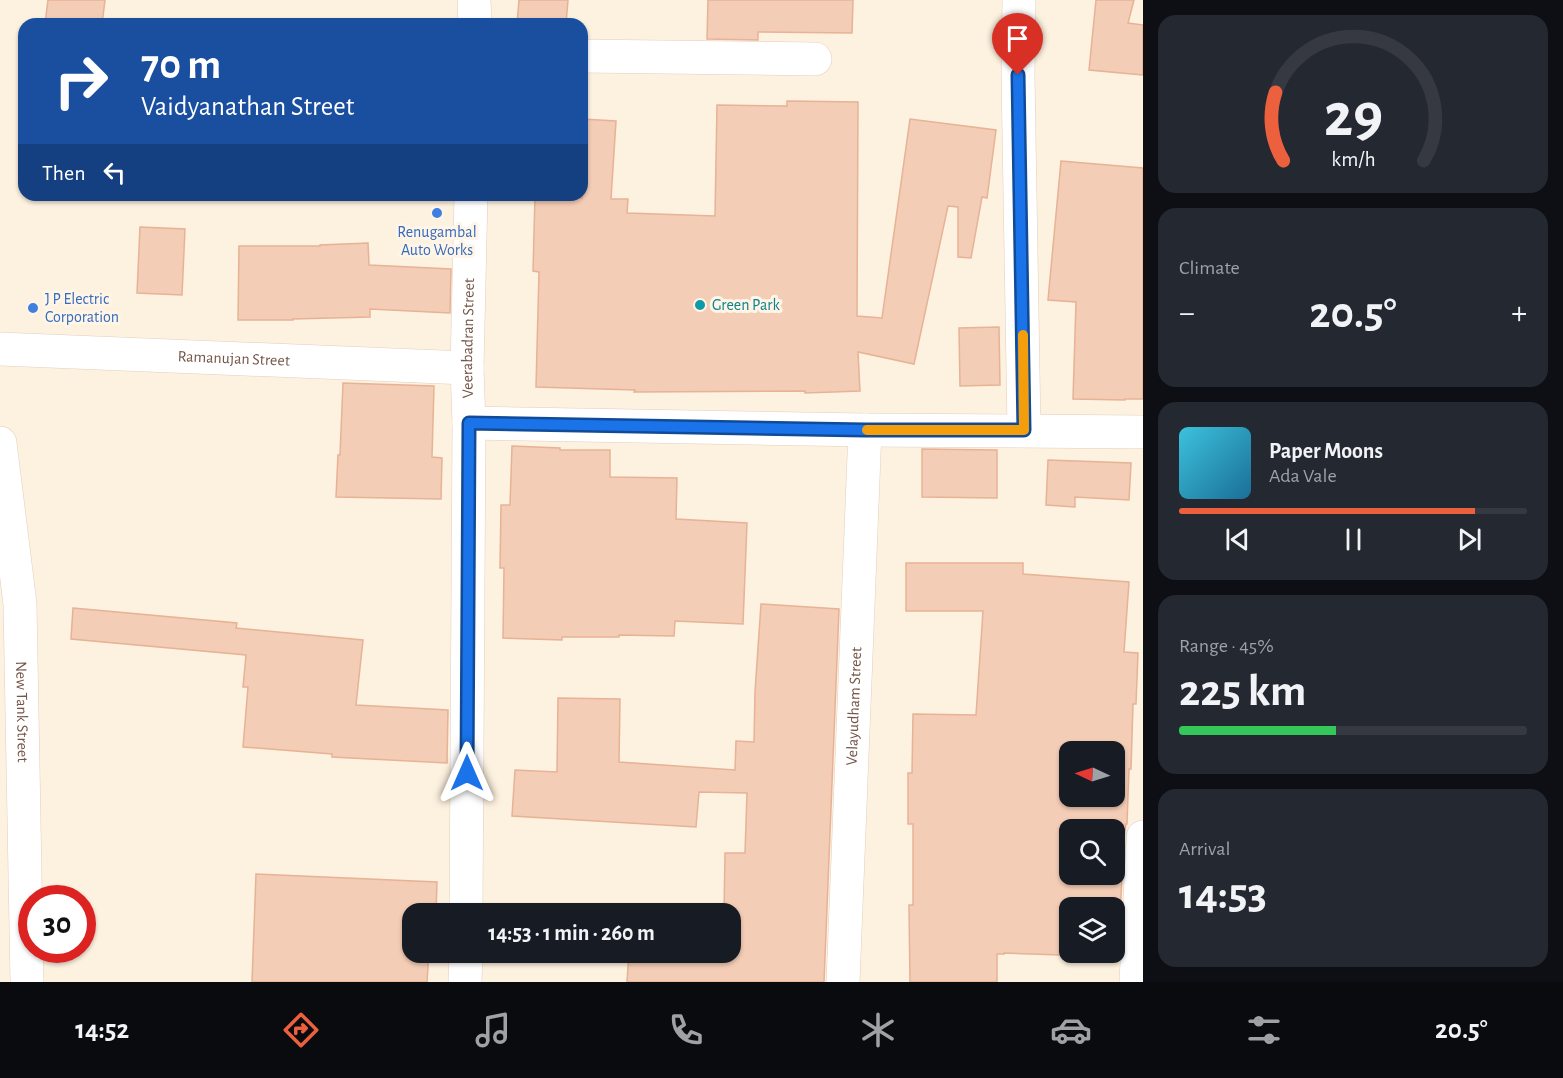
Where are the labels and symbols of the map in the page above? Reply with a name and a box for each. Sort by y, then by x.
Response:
pin [992,13,1043,75]
marker: Renugambal Auto Works [430,206,444,220]
place label: Renugambal Auto Works [397,224,477,258]
street label: Veerabadran Street [459,278,477,398]
place label: J P Electric Corporation [45,291,119,325]
place label: Green Park [712,297,780,313]
marker: Green Park [693,298,707,312]
marker: J P Electric Corporation [26,301,40,315]
street label: Ramanujan Street [177,348,290,369]
street label: Velayudham Street [844,647,864,766]
street label: New Tank Street [13,661,31,763]
position arrow [435,741,499,805]
north arrow [1059,741,1125,807]
speed limit sign: 30 [18,885,96,963]

